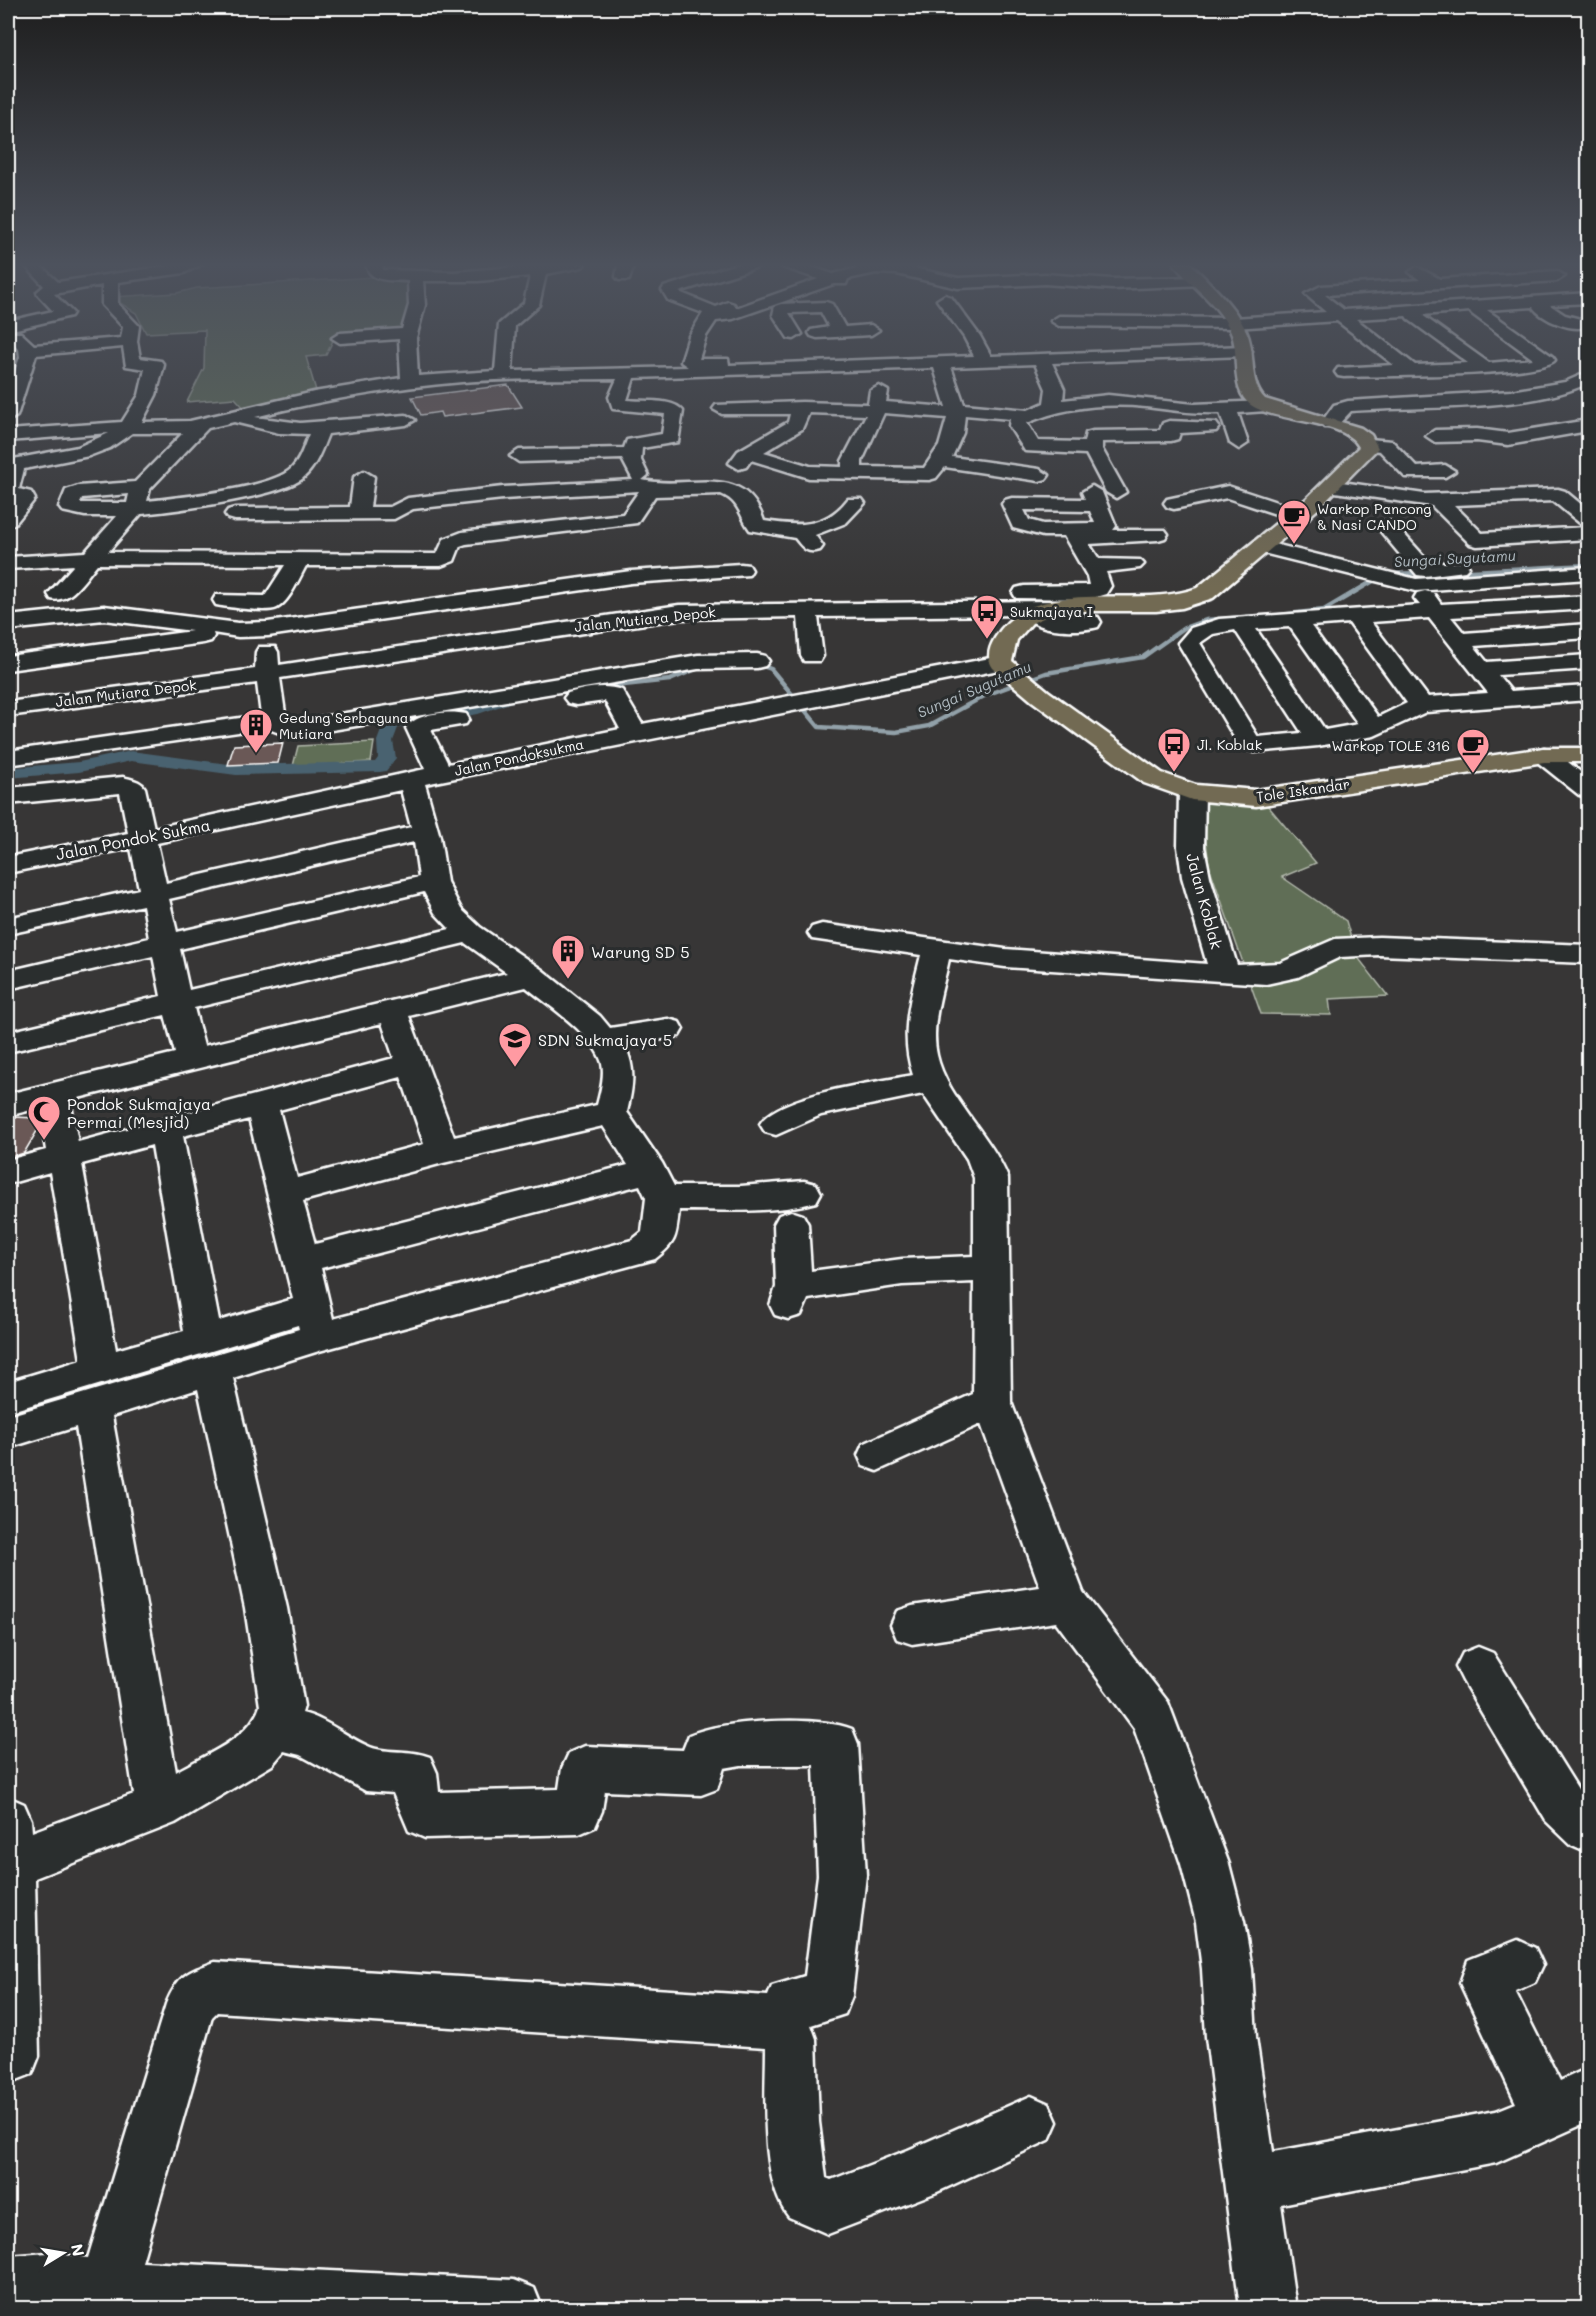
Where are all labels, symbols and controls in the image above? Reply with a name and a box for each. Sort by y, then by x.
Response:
cafe icon: Warkop Pancong & Nasi CANDO [1276,498,1312,545]
place label: Warkop Pancong & Nasi CANDO [1317,499,1431,534]
water label: Sungai Sugutamu [1394,545,1516,571]
bus stop icon: Sukmajaya I [969,593,1005,640]
street label: Jalan Mutiara Depok [574,602,716,636]
place label: Sukmajaya I [1010,602,1093,621]
water label: Sungai Sugutamu [914,656,1034,722]
street label: Jalan Mutiara Depok [54,675,198,711]
building icon: Gedung Serbaguna Mutiara [238,707,274,754]
place label: Gedung Serbaguna Mutiara [279,708,408,743]
bus stop icon: Jl. Koblak [1156,726,1192,773]
cafe icon: Warkop TOLE 316 [1455,727,1491,774]
street label: Jalan Pondoksukma [453,734,585,780]
place label: Jl. Koblak [1197,735,1262,754]
place label: Warkop TOLE 316 [1331,736,1450,755]
street label: Tole Iskandar [1255,774,1351,806]
street label: Jalan Pondok Sukma [54,814,212,864]
street label: Jalan Koblak [1182,851,1228,951]
building icon: Warung SD 5 [550,933,586,980]
place label: Warung SD 5 [591,941,690,962]
school or university icon: SDN Sukmajaya 5 [497,1021,533,1068]
place label: SDN Sukmajaya 5 [538,1029,672,1050]
place label: Pondok Sukmajaya Permai (Mesjid) [67,1093,211,1132]
mosque icon: Pondok Sukmajaya Permai (Mesjid) [26,1094,62,1141]
north arrow [33,2223,93,2283]
text: N [67,2242,90,2258]

